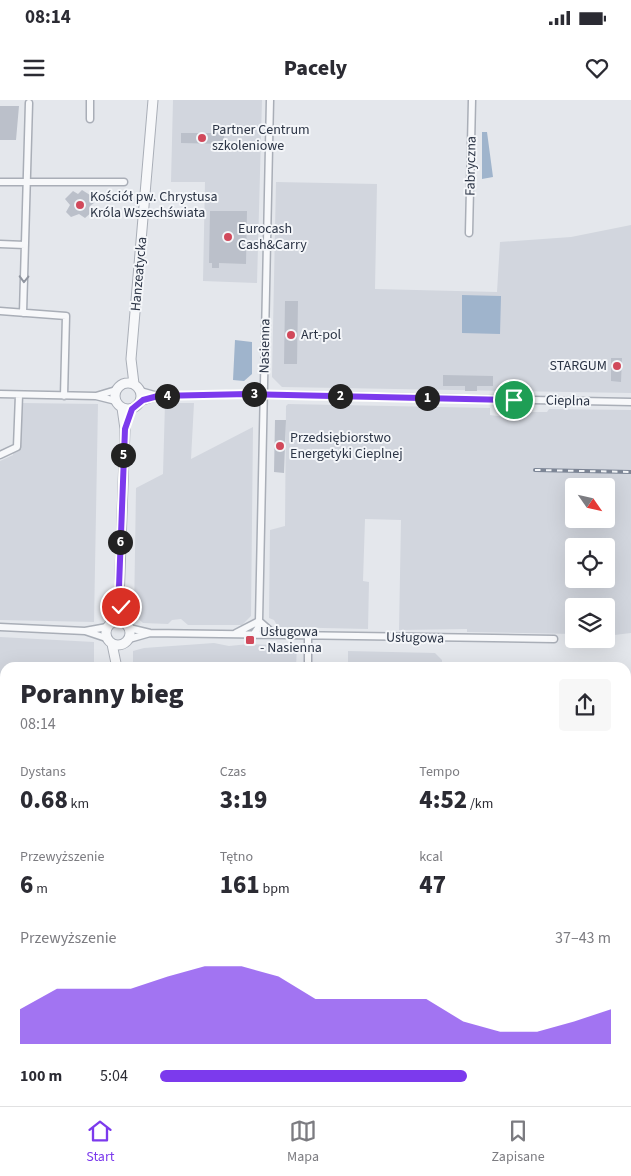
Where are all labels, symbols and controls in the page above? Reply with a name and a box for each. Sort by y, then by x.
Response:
text: 08:14 [25,4,71,31]
text: Pacely [284,52,347,84]
icon: menu [20,54,48,82]
icon: heart [583,54,611,82]
place label: Partner Centrum szkoleniowe [212,120,310,156]
marker: Partner Centrum szkoleniowe [196,132,208,144]
street label: Fabryczna [460,136,482,196]
place label: Kościół pw. Chrystusa Króla Wszechświata [90,187,218,223]
marker: Kościół pw. Chrystusa Króla Wszechświata [74,199,86,211]
place label: Eurocash Cash&Carry [238,219,307,255]
marker: Eurocash Cash&Carry [222,231,234,243]
street label: Hanzeatycka [126,236,152,312]
one-way arrow [19,276,29,283]
street label: Nasienna [255,318,275,374]
place label: Art-pol [301,325,342,345]
marker: Art-pol [285,329,297,341]
place label: STARGUM [549,356,607,376]
marker: STARGUM [611,360,623,372]
pin [493,379,535,421]
pin: 3 [242,382,266,406]
pin: 4 [154,384,180,408]
text: 3 [251,384,258,404]
pin: 2 [328,384,352,408]
text: 4 [164,386,171,406]
text: 2 [337,386,344,406]
pin: 1 [414,386,440,410]
icon: arrive [500,386,528,414]
text: 1 [424,388,431,408]
street label: Cieplna [546,391,590,411]
place label: Przedsiębiorstwo Energetyki Cieplnej [290,428,403,464]
marker: Przedsiębiorstwo Energetyki Cieplnej [274,440,286,452]
pin: 5 [110,442,136,468]
text: 5 [120,445,127,465]
north arrow [565,478,615,528]
map controls [565,478,615,648]
pin: 6 [108,530,132,554]
text: 6 [117,532,124,552]
button: locate [565,538,615,588]
pin [100,586,142,628]
icon: check [107,593,135,621]
button: layers [565,598,615,648]
place label: Usługowa - Nasienna [260,622,322,658]
street label: Usługowa [386,627,444,649]
marker: Usługowa - Nasienna [244,634,256,646]
text: Poranny bieg [20,674,184,714]
button: share [559,679,611,731]
text: 08:14 [20,713,56,735]
text: Dystans [20,762,66,782]
text: Czas [220,762,246,782]
text: Tempo [419,762,460,782]
text: 0.68 [20,782,68,818]
text: 3:19 [220,782,267,818]
text: 4:52 [419,782,467,818]
text: km [68,794,89,814]
text: /km [467,794,493,814]
text: Przewyższenie [20,847,104,867]
text: Tętno [220,847,253,867]
text: kcal [419,847,443,867]
text: 6 [20,867,33,903]
text: 161 [220,867,260,903]
text: 47 [419,867,446,903]
text: m [33,879,48,899]
text: bpm [260,879,290,899]
text: Przewyższenie [20,927,117,949]
text: 37–43 m [555,927,611,949]
text: 100 m [20,1065,62,1087]
text: 5:04 [100,1065,128,1087]
tab: Start [86,1117,115,1167]
tab: Mapa [287,1117,319,1167]
tab: Zapisane [492,1117,545,1167]

